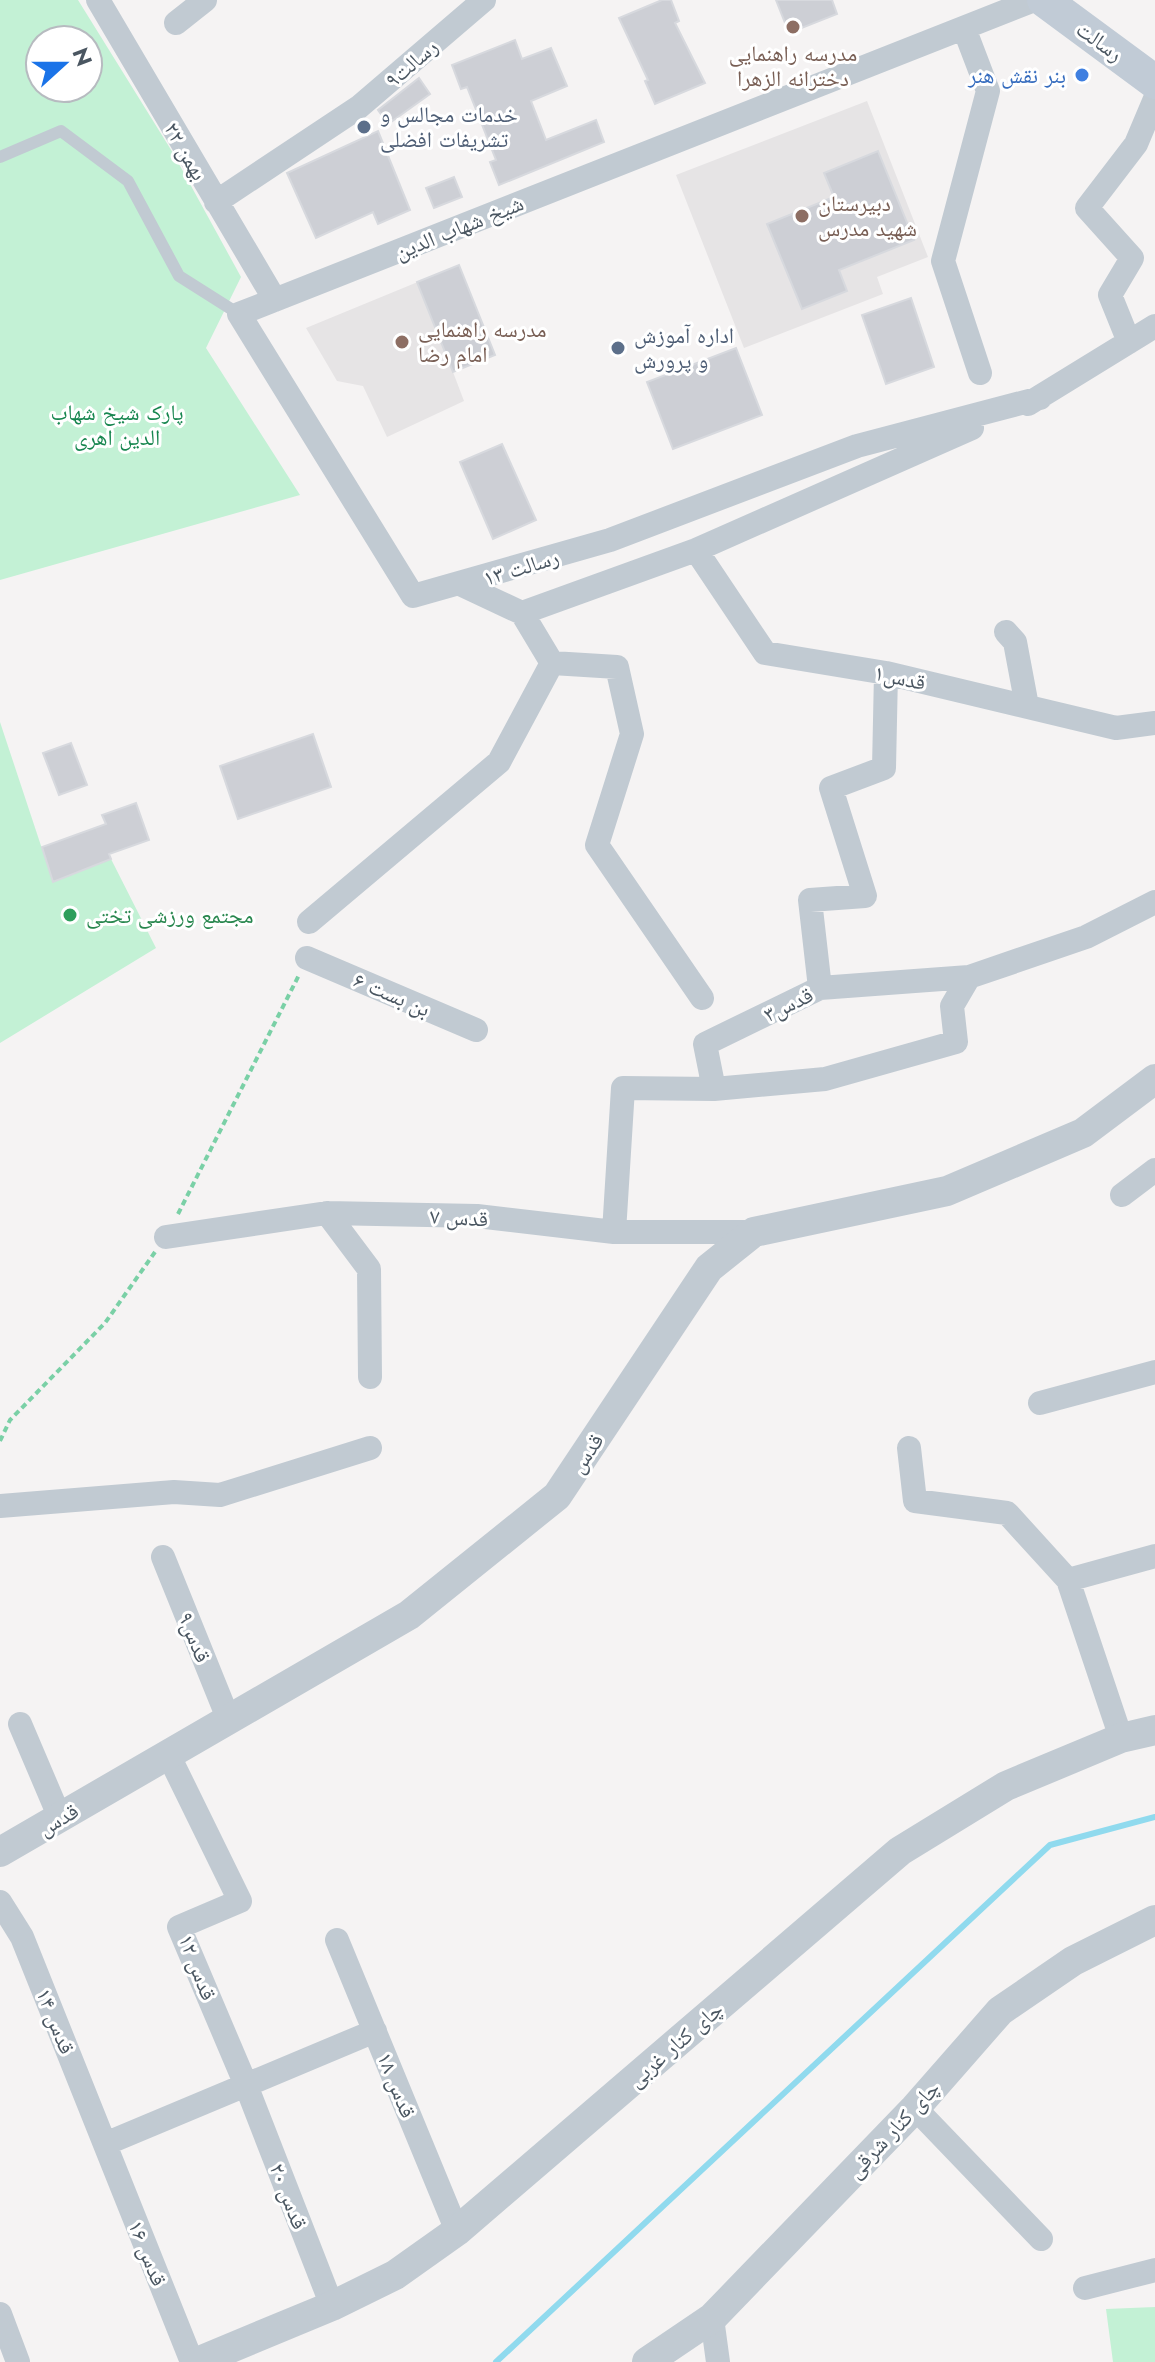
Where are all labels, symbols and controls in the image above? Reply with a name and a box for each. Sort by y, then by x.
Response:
street label: رسالت [1070,13,1130,69]
marker: مدرسه راهنمایی دخترانه الزهرا [784,18,802,36]
north arrow [24,24,104,104]
street label: رسالت۹ [377,31,445,95]
place label: مدرسه راهنمایی دخترانه الزهرا [729,37,857,94]
text: N [65,43,101,71]
place label: بنر نقش هنر [967,59,1066,91]
marker: بنر نقش هنر [1073,66,1091,84]
place label: خدمات مجالس و تشریفات افضلی [380,98,518,155]
street label: ۲۲ بهمن [156,116,216,186]
marker: خدمات مجالس و تشریفات افضلی [355,118,373,136]
street label: شیخ شهاب الدین [390,187,528,267]
place label: دبیرستان شهید مدرس [818,187,917,244]
marker: دبیرستان شهید مدرس [793,207,811,225]
place label: مدرسه راهنمایی امام رضا [418,313,547,370]
place label: اداره آموزش و پرورش [634,319,734,376]
marker: مدرسه راهنمایی امام رضا [393,333,411,351]
marker: اداره آموزش و پرورش [609,339,627,357]
park label: پارک شیخ شهاب الدین اهری [50,396,184,453]
street label: رسالت ۱۳ [479,540,563,594]
street label: قدس۱ [871,656,929,698]
place label: مجتمع ورزشی تختی [86,899,254,931]
marker: مجتمع ورزشی تختی [61,906,79,924]
street label: بن بست ۶ [349,964,435,1024]
street label: قدس۳ [758,978,818,1030]
street label: قدس ۷ [429,1199,489,1235]
street label: قدس [561,1427,611,1479]
street label: قدس۹ [170,1607,220,1667]
street label: قدس [32,1795,84,1843]
street label: قدس ۱۲ [171,1929,225,2005]
street label: قدس ۱۴ [28,1983,84,2059]
street label: چای کنار غربی [620,1993,730,2095]
street label: قدس ۱۸ [369,2047,425,2123]
street label: چای کنار شرقی [839,2073,947,2185]
street label: قدس ۲۰ [262,2158,316,2234]
street label: قدس ۱۶ [120,2215,176,2291]

